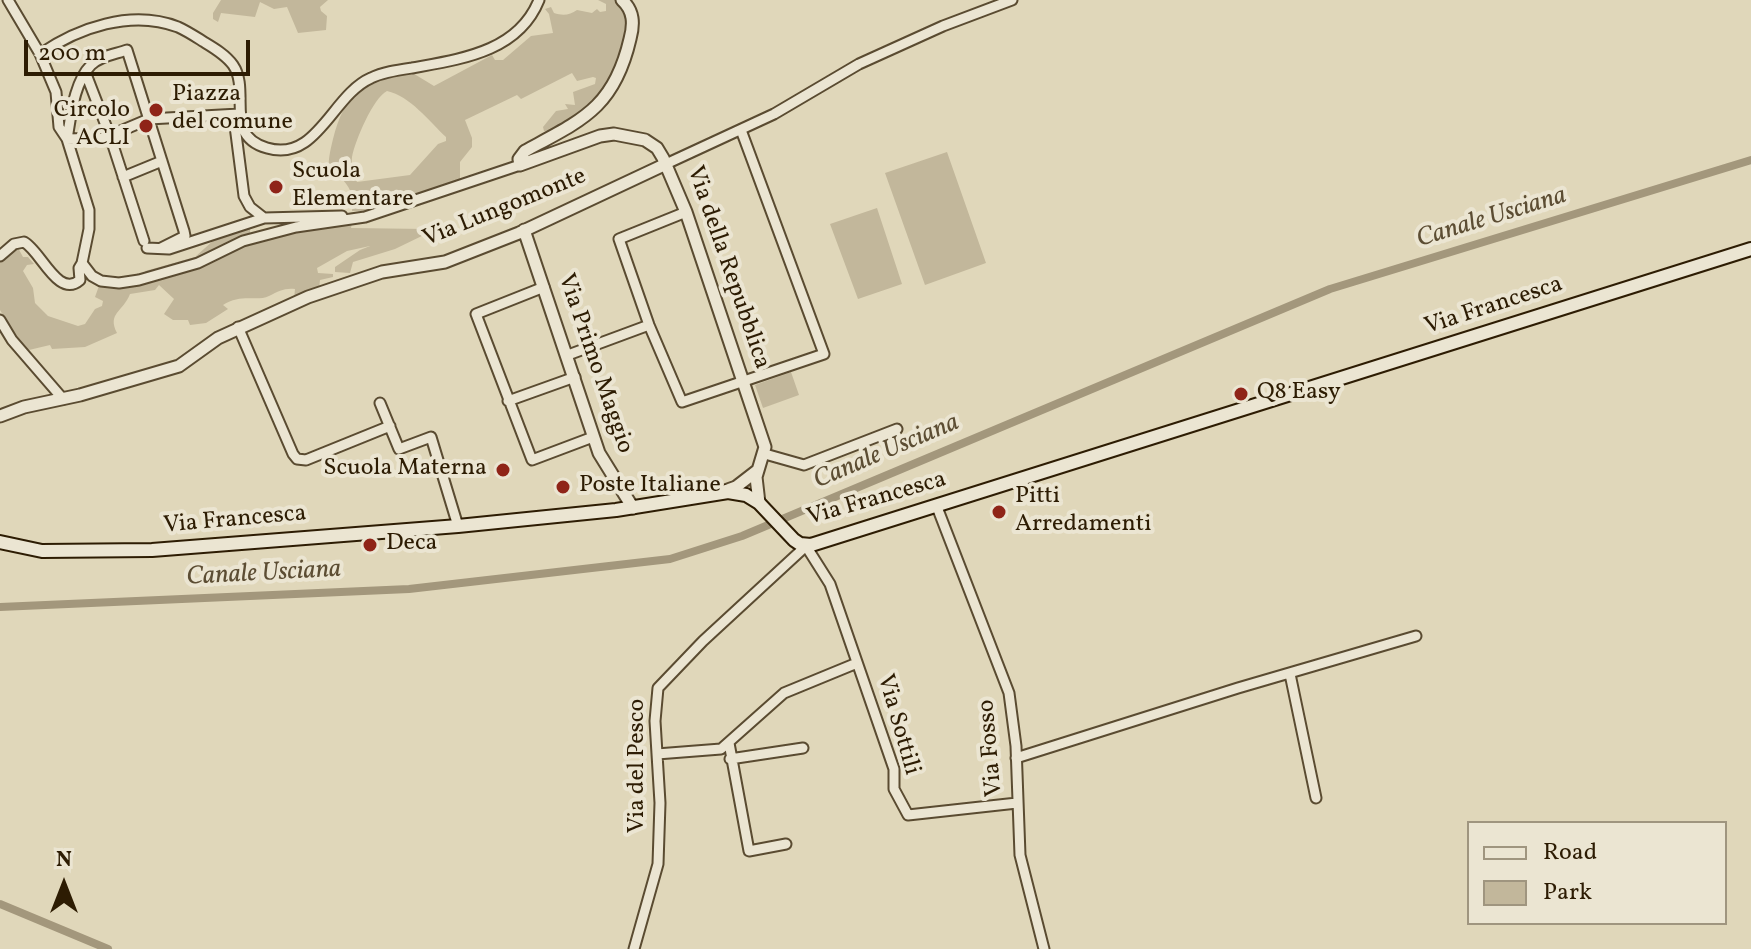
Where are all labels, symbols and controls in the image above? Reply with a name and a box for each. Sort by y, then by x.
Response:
scale bar [28,24,254,74]
text: 200 m [38,37,106,71]
place label: Piazza del comune [172,82,293,138]
place label: Circolo ACLI [54,98,130,154]
marker: Piazza del comune [147,101,165,119]
marker: Circolo ACLI [137,117,155,135]
place label: Scuola Elementare [292,159,414,215]
street label: Via Lungomonte [419,163,591,255]
street label: Via della Repubblica [679,163,775,373]
marker: Scuola Elementare [267,178,285,196]
water label: Canale Usciana [1413,181,1571,257]
street label: Via Primo Maggio [550,270,638,458]
street label: Via Francesca [1421,271,1567,343]
place label: Q8 Easy [1257,380,1341,408]
marker: Q8 Easy [1232,385,1250,403]
water label: Canale Usciana [810,408,964,498]
place label: Scuola Materna [323,456,487,484]
marker: Scuola Materna [494,461,512,479]
street label: Via Francesca [804,466,950,534]
place label: Poste Italiane [579,473,721,501]
marker: Poste Italiane [554,478,572,496]
place label: Pitti Arredamenti [1015,484,1151,540]
street label: Via Francesca [162,500,308,542]
marker: Pitti Arredamenti [990,503,1008,521]
place label: Deca [386,531,438,559]
marker: Deca [361,536,379,554]
water label: Canale Usciana [186,555,342,595]
street label: Via Sottili [869,671,925,779]
street label: Via Fosso [973,698,1011,798]
street label: Via del Pesco [625,699,653,833]
legend [1467,821,1727,925]
text: Road [1543,836,1597,870]
north arrow [24,845,104,925]
text: N [56,845,72,876]
text: Park [1543,876,1592,910]

